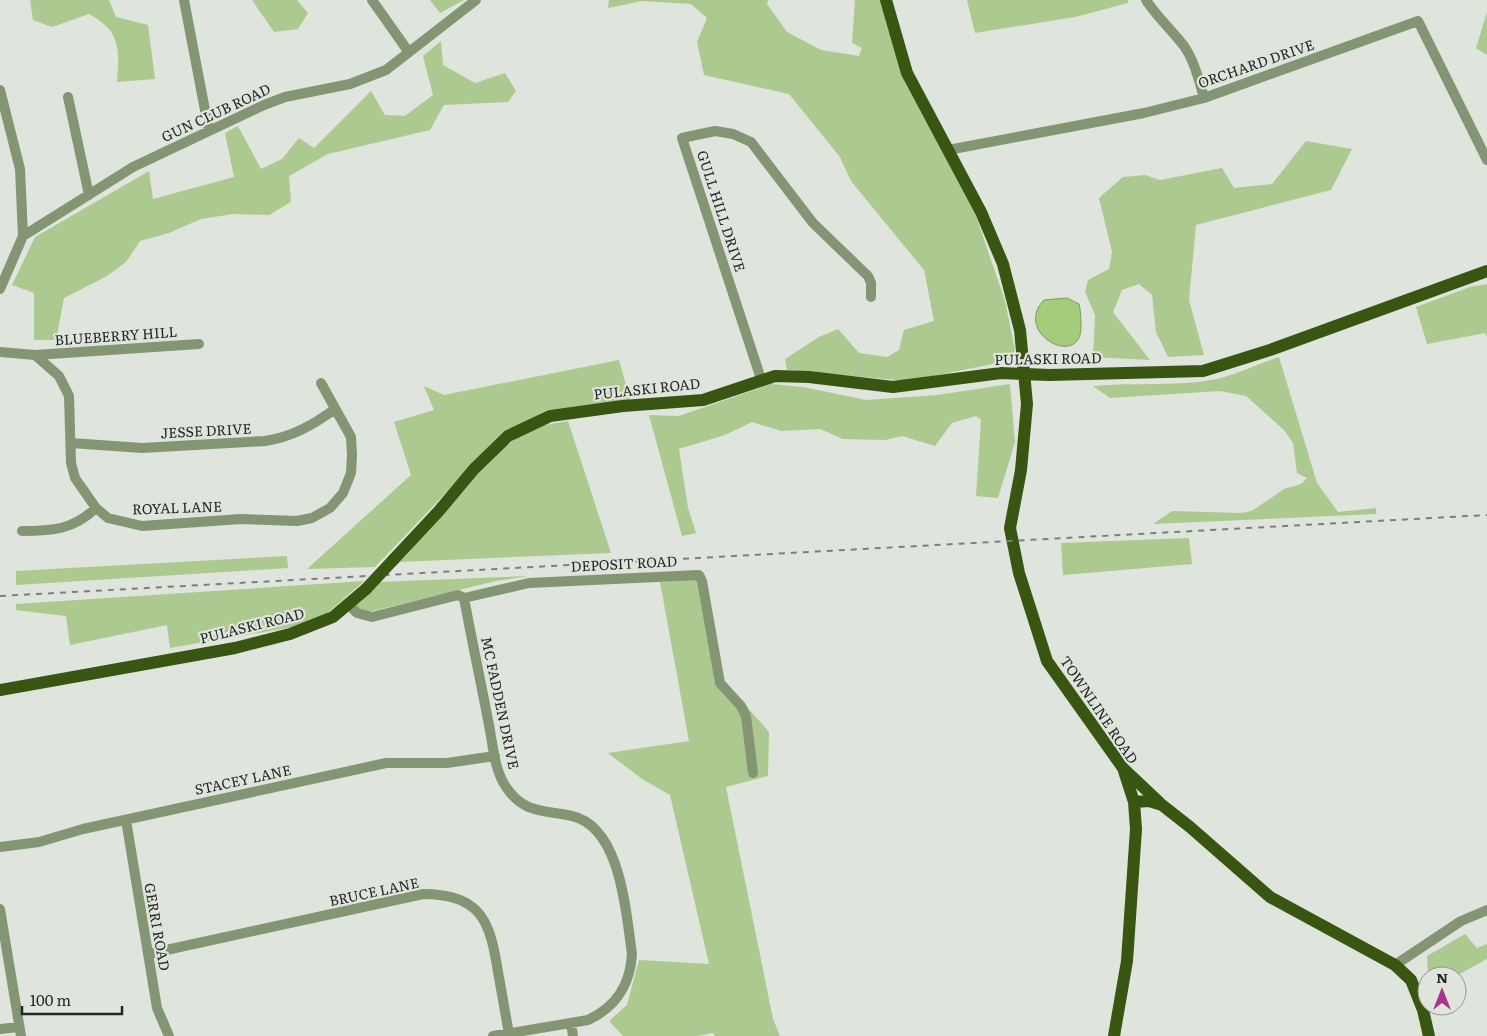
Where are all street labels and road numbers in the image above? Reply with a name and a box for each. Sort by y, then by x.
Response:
street label: ORCHARD DRIVE [1195,34,1317,92]
street label: GUN CLUB ROAD [158,78,274,146]
street label: GULL HILL DRIVE [693,147,751,274]
street label: BLUEBERRY HILL [54,321,178,349]
street label: PULASKI ROAD [994,347,1102,369]
street label: PULASKI ROAD [593,372,701,404]
street label: JESSE DRIVE [160,418,252,442]
street label: ROYAL LANE [132,495,222,519]
street label: DEPOSIT ROAD [570,550,678,576]
street label: PULASKI ROAD [197,602,306,648]
street label: MC FADDEN DRIVE [477,635,525,771]
street label: TOWNLINE ROAD [1056,652,1144,768]
street label: STACEY LANE [193,759,293,799]
street label: BRUCE LANE [327,872,421,910]
street label: GERRI ROAD [140,881,176,973]

